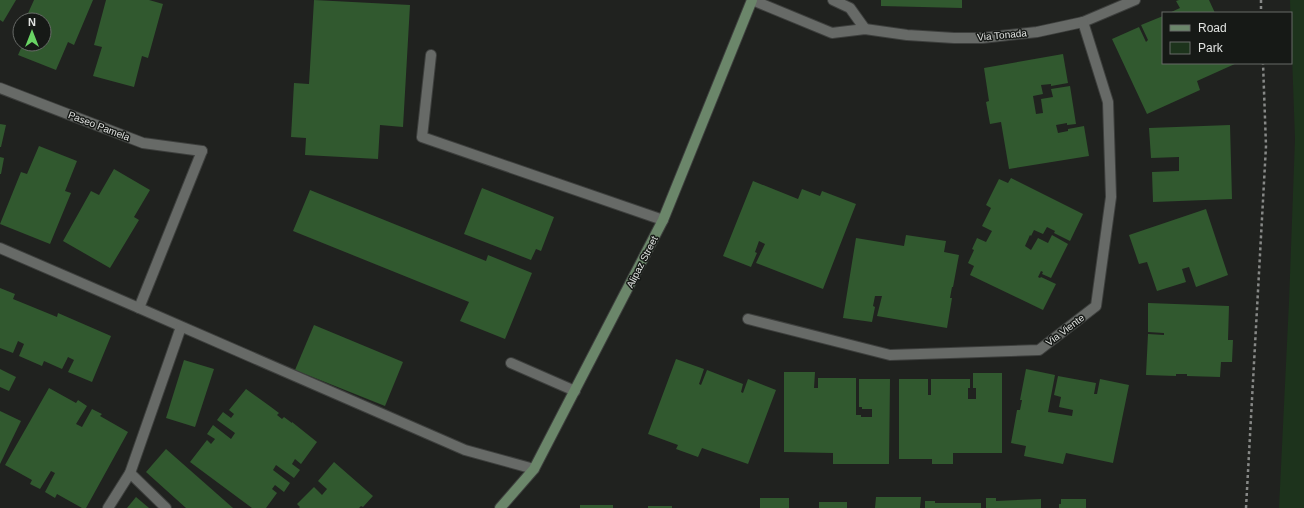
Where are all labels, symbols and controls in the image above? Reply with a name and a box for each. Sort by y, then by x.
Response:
north arrow [12,12,52,52]
legend [1162,12,1292,64]
text: N [28,16,36,28]
text: Road [1198,21,1227,35]
street label: Via Tonada [977,27,1028,43]
text: Park [1198,41,1224,55]
street label: Paseo Pamela [67,109,132,143]
street label: Alipaz Street [624,234,660,290]
street label: Via Viente [1044,312,1087,348]

